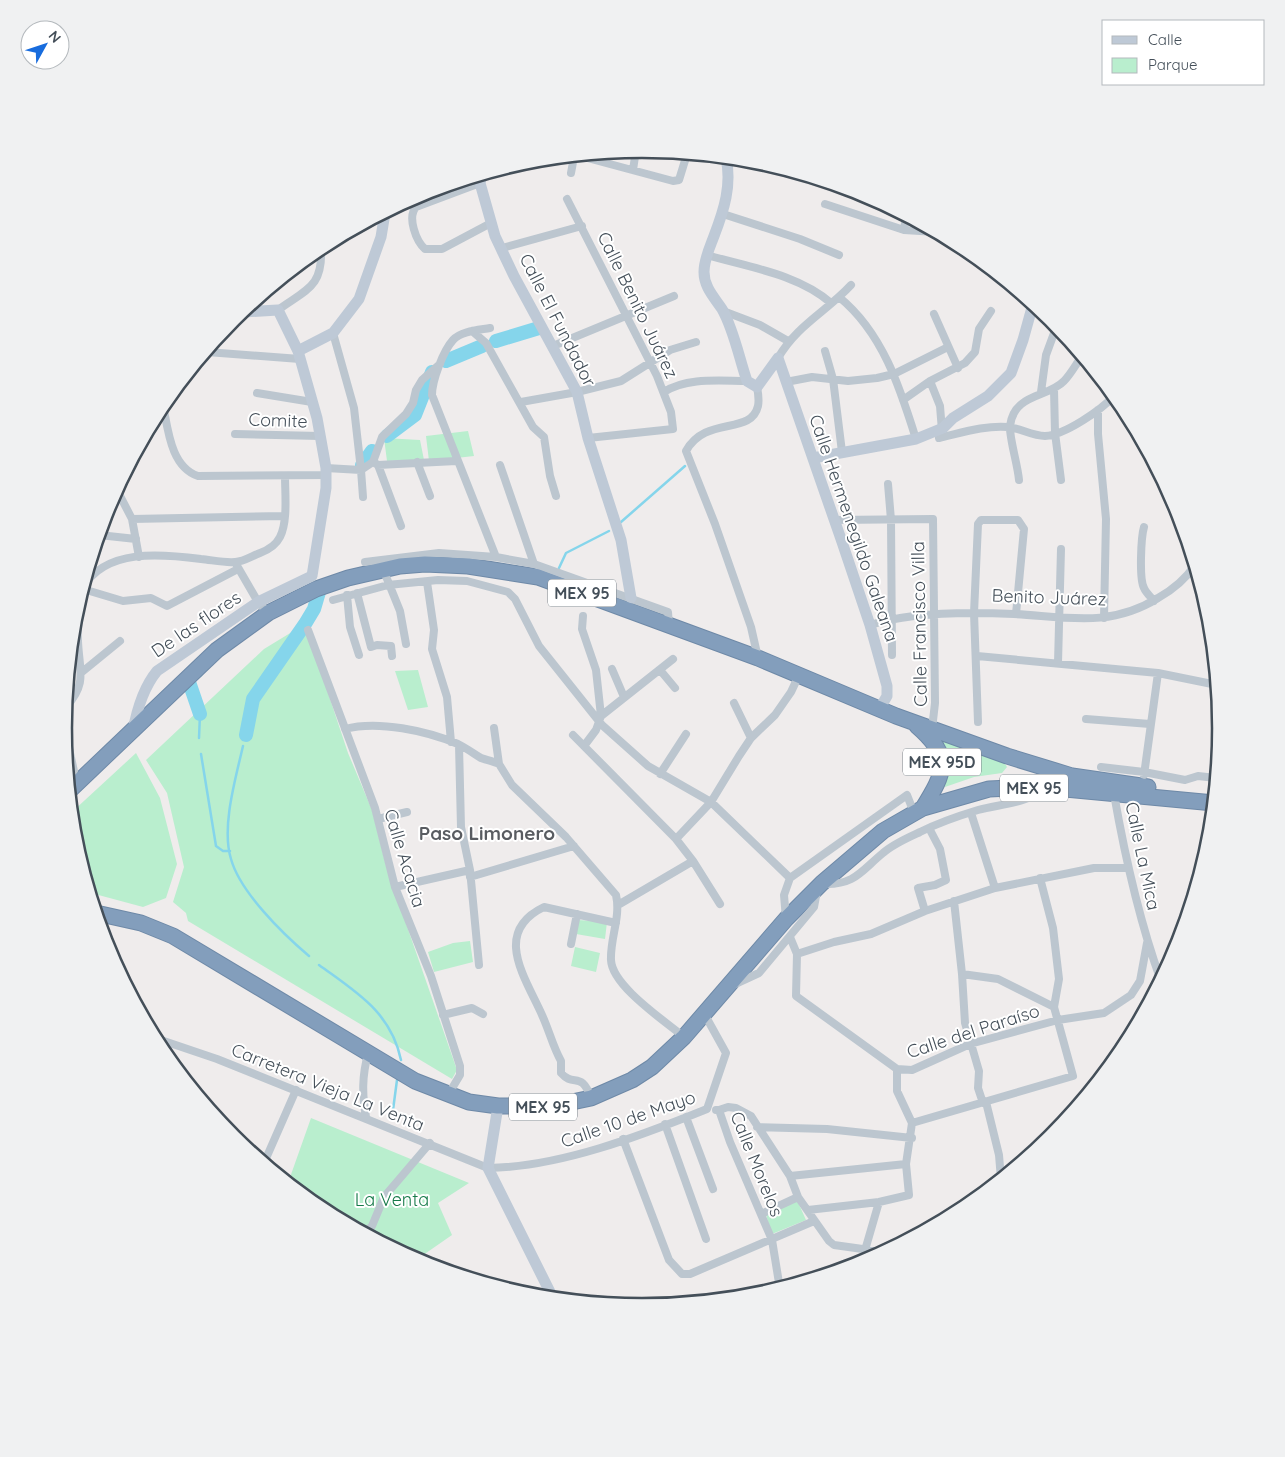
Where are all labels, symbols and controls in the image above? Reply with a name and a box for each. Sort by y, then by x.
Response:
north arrow [20,20,70,70]
legend [1102,20,1265,85]
text: N [45,27,65,46]
text: Calle [1148,30,1182,49]
text: Parque [1148,55,1198,74]
street label: Calle Benito Juárez [592,228,684,382]
street label: Calle El Fundador [515,250,601,390]
street label: Comite [248,407,308,433]
street label: Calle Hermenegildo Galeana [804,411,904,645]
street label: Calle Francisco Villa [906,541,932,707]
road number: MEX 95 [548,580,616,606]
street label: Benito Juárez [991,584,1107,610]
street label: De las flores [147,586,245,662]
road number: MEX 95D [903,749,981,776]
road number: MEX 95 [1000,774,1068,801]
street label: Calle La Mica [1120,800,1166,912]
street label: Calle Acacia [379,806,431,910]
district label: Paso Limonero [419,821,555,845]
street label: Calle del Paraíso [904,999,1042,1063]
street label: Carretera Vieja La Venta [228,1038,428,1136]
street label: Calle 10 de Mayo [558,1085,698,1153]
road number: MEX 95 [509,1094,577,1120]
street label: Calle Morelos [725,1108,789,1220]
park label: La Venta [355,1188,429,1211]

